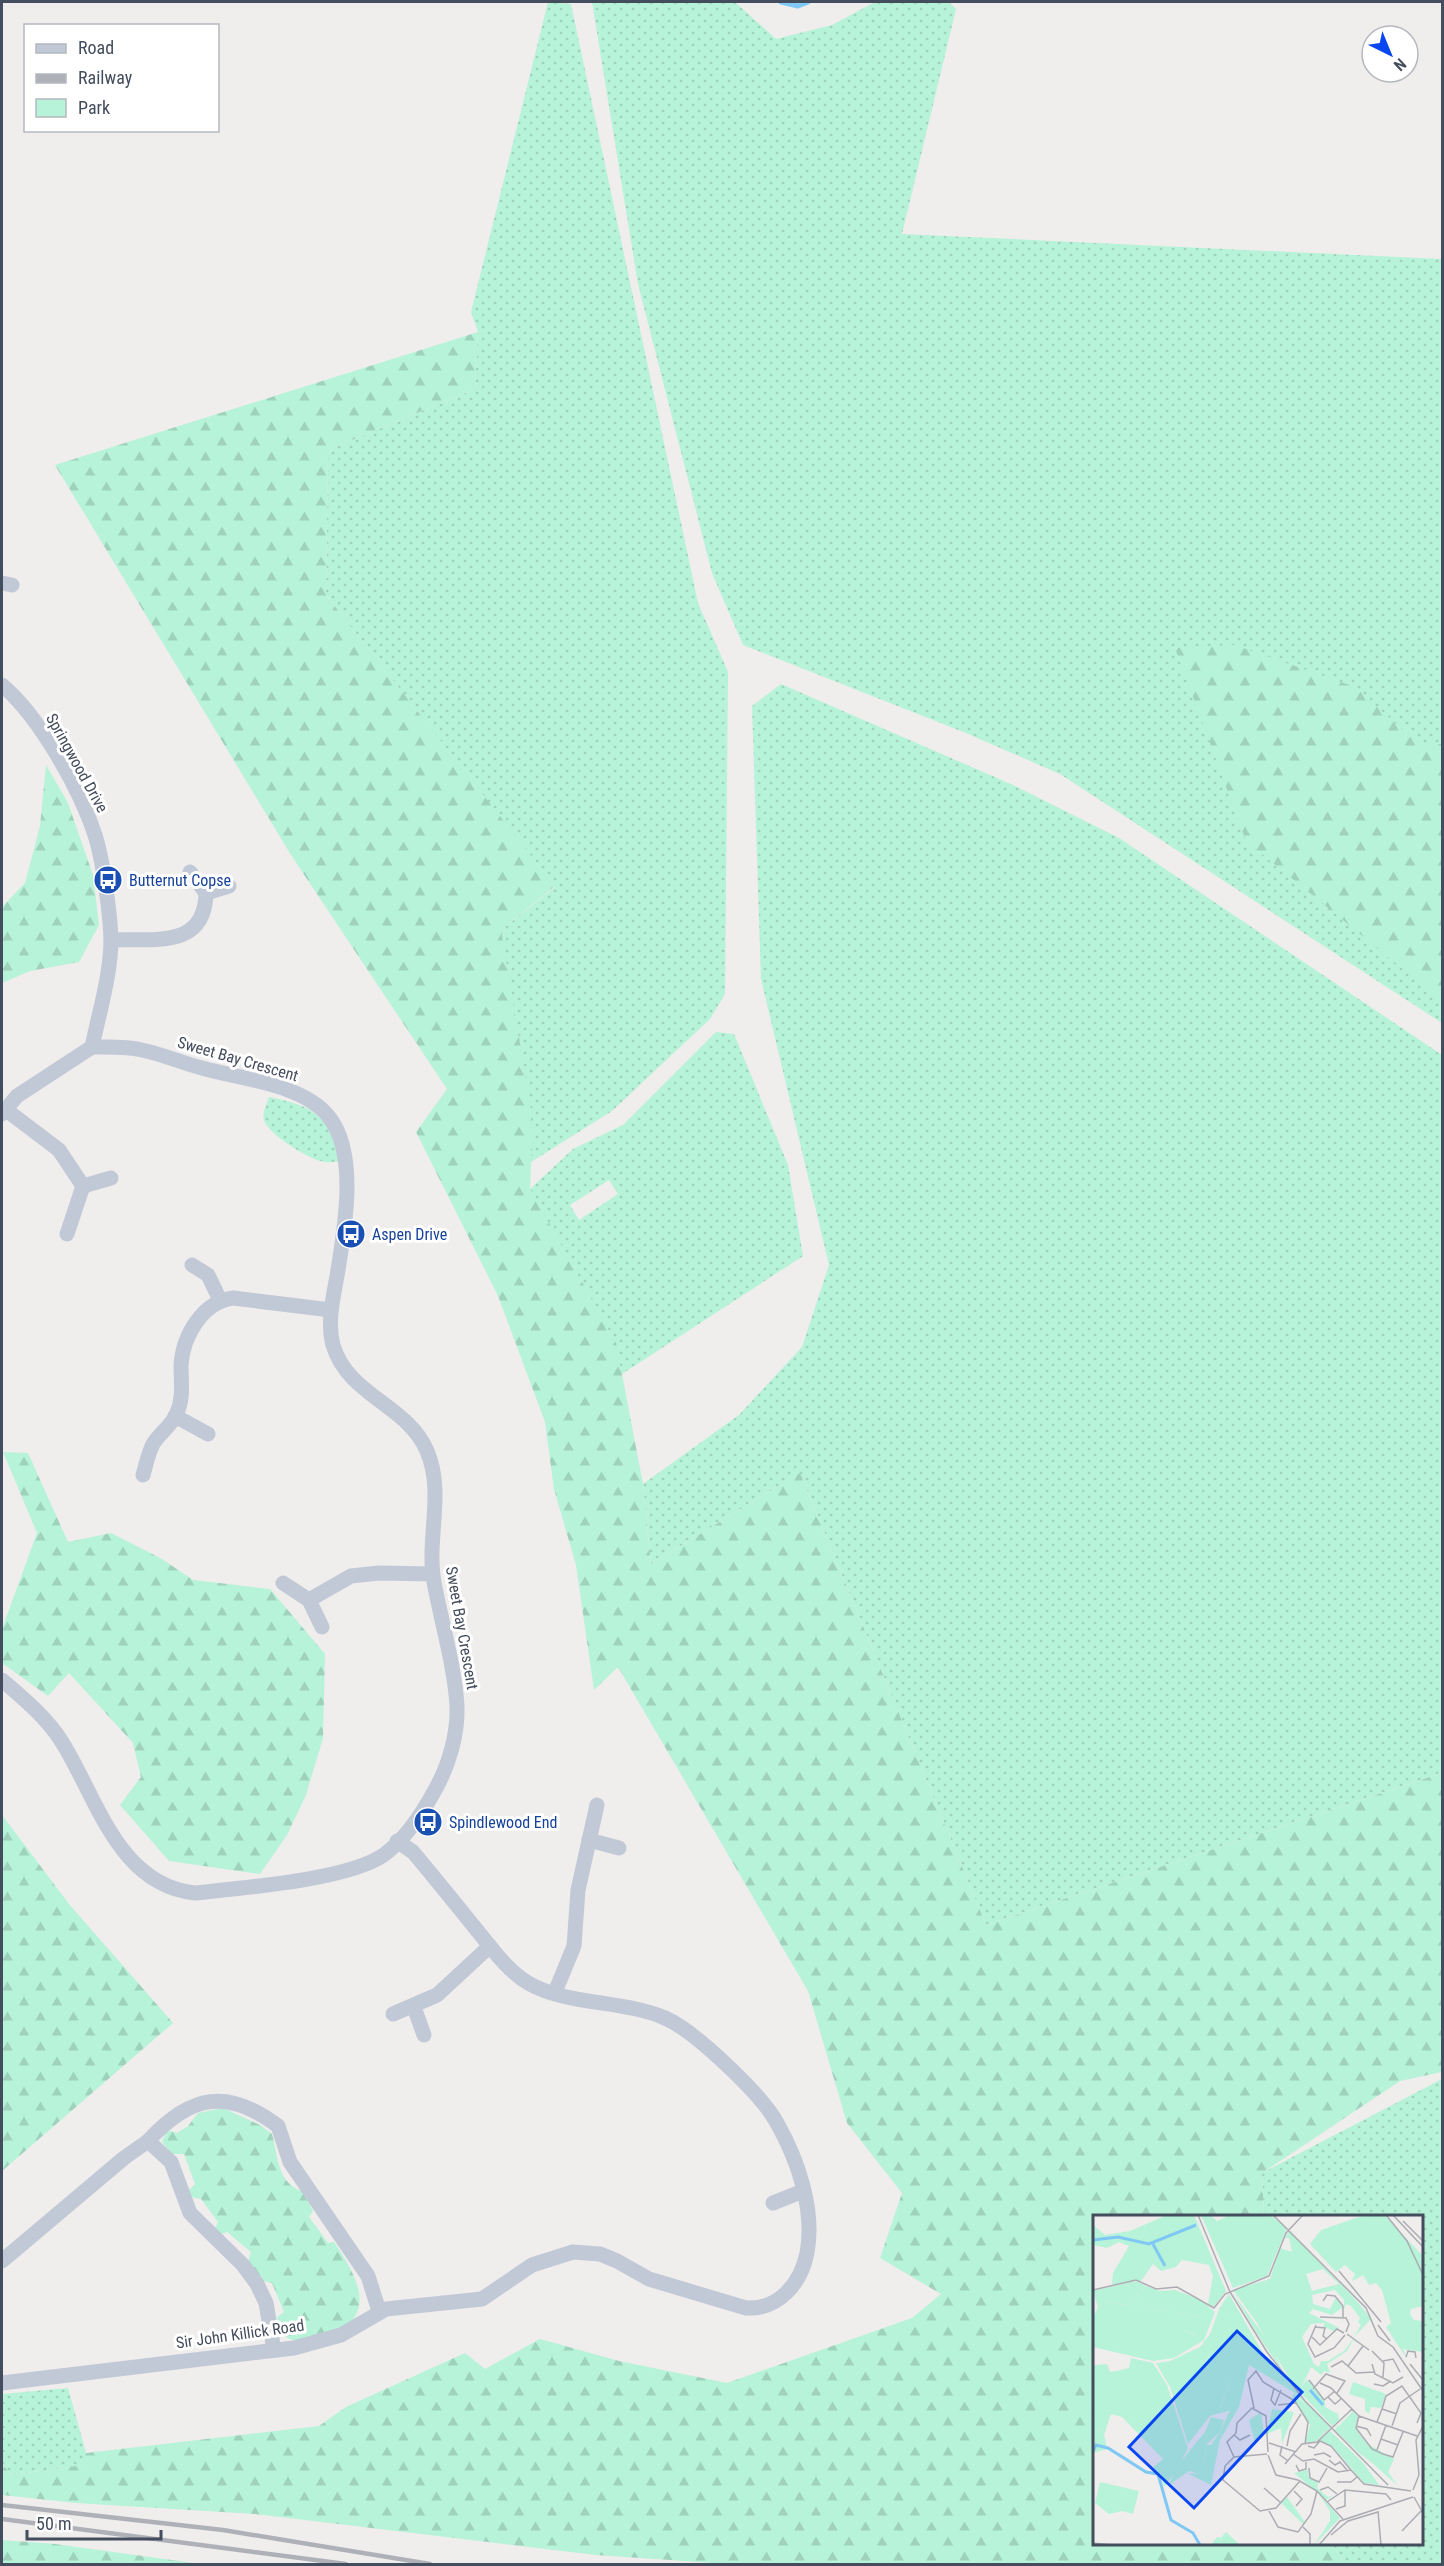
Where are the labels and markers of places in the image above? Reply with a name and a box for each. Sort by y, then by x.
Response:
bus stop icon: Butternut Copse [92,864,124,896]
place label: Butternut Copse [129,871,231,890]
bus stop icon: Aspen Drive [335,1218,367,1250]
place label: Aspen Drive [372,1225,447,1244]
bus stop icon: Spindlewood End [412,1806,444,1838]
place label: Spindlewood End [449,1813,557,1832]

